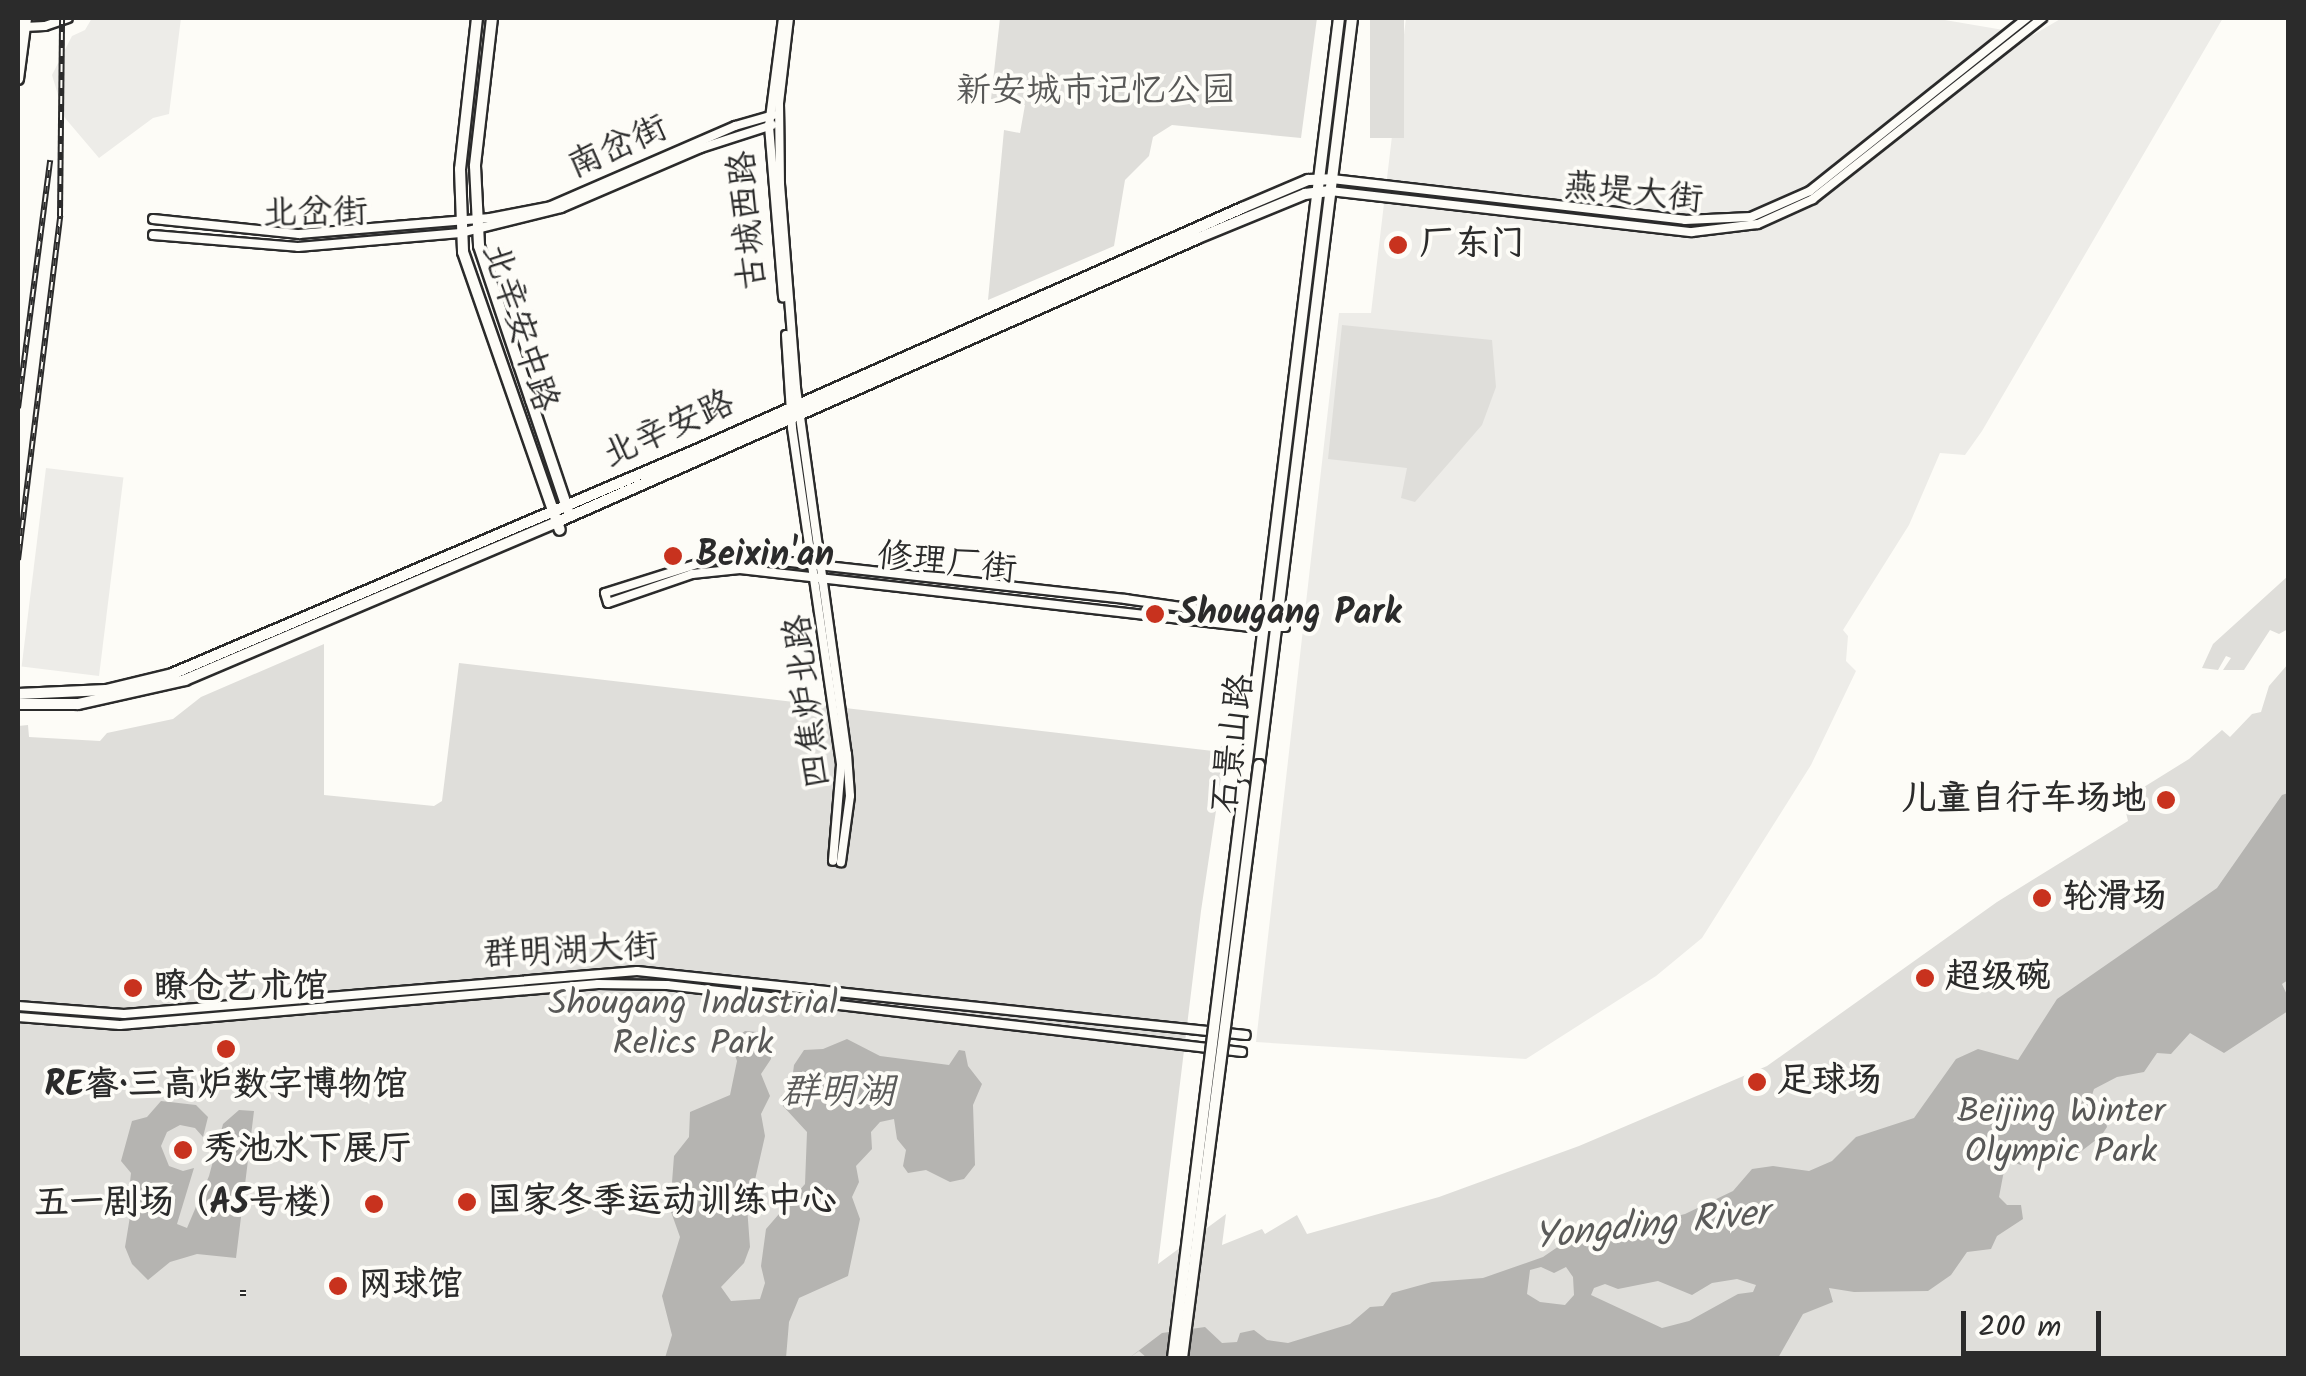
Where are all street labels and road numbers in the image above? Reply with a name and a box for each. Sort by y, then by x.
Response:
street label: 南岔街 [561,107,675,189]
street label: 古城西路 [722,148,776,292]
street label: 燕堤大街 [1561,166,1705,222]
street label: 北岔街 [262,192,368,236]
street label: 北辛安中路 [472,238,566,418]
street label: 北辛安路 [597,382,741,478]
street label: 修理厂街 [875,536,1019,592]
street label: 四焦炉北路 [777,612,841,790]
street label: 石景山路 [1205,672,1263,816]
street label: 群明湖大街 [483,926,659,978]

